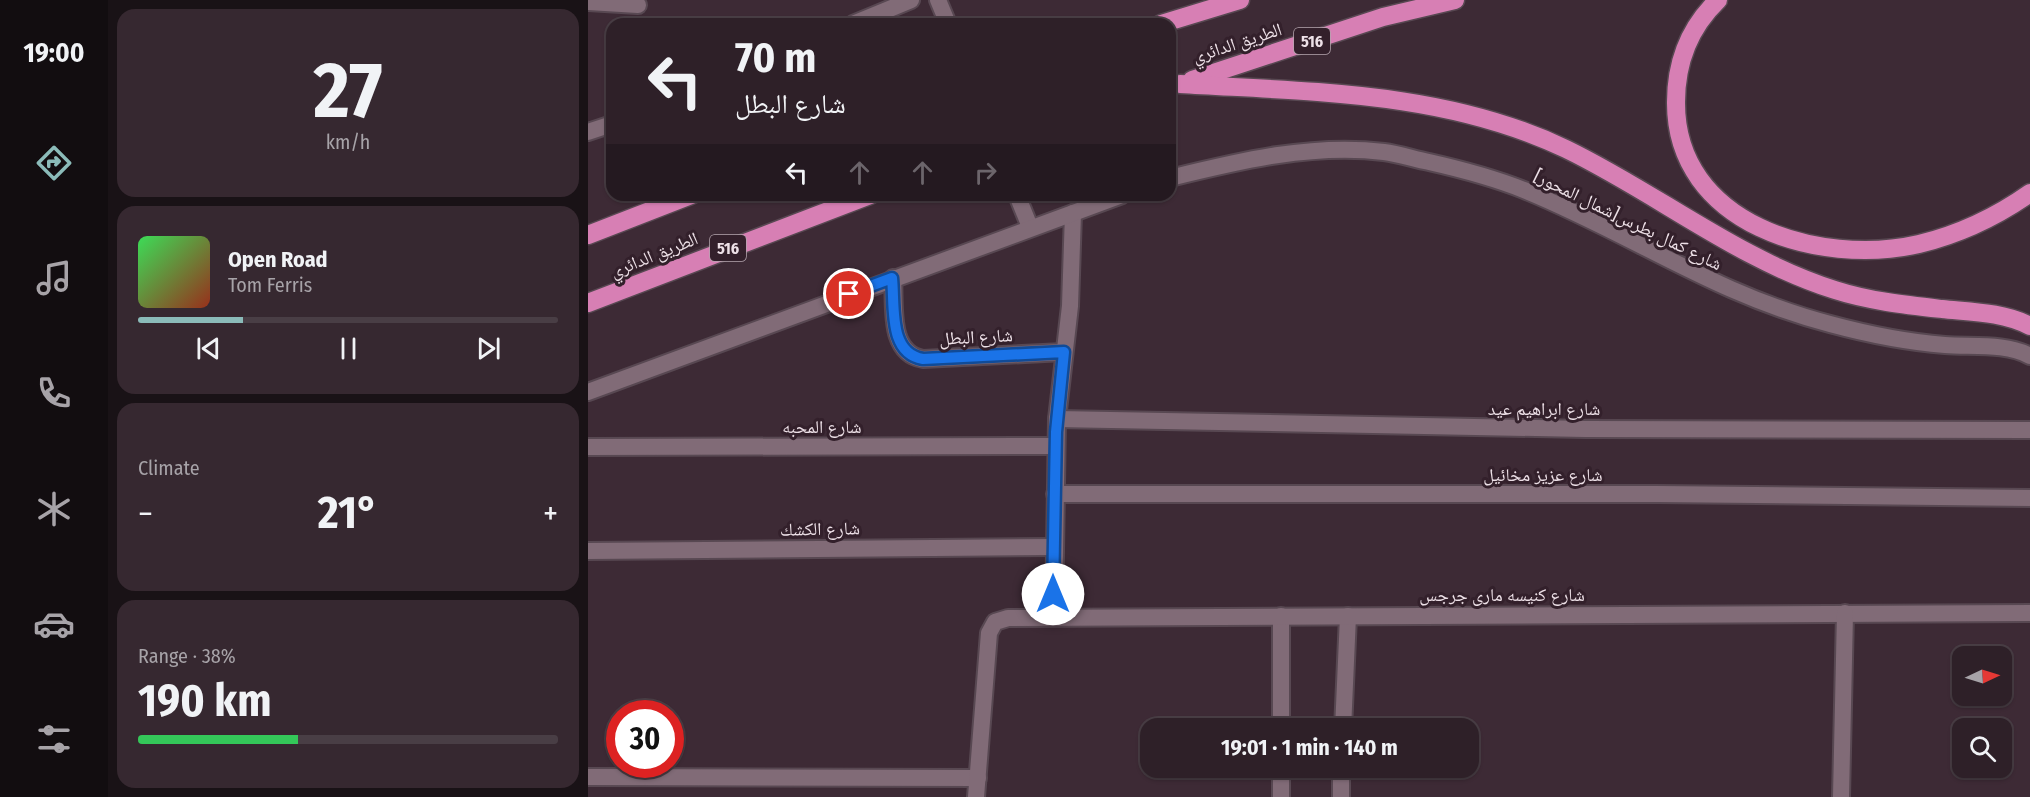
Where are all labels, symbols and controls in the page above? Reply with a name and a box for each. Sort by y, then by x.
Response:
street label: الطريق الدائري [1189,18,1286,71]
road number: 516 [1294,28,1330,54]
text: 70 m [735,33,816,83]
text: 19:00 [23,37,85,69]
icon: left [636,42,714,120]
text: 27 [314,44,382,138]
text: شارع البطل [735,88,846,120]
text: km/h [326,130,370,154]
icon: directions [33,142,75,184]
icon: left [780,156,813,189]
icon: ahead [843,156,876,189]
icon: ahead [906,156,939,189]
icon: right [969,156,1002,189]
street label: شارع كمال بطرس[شمال المحور] [1530,165,1726,275]
street label: الطريق الدائري [607,227,703,286]
road number: 516 [710,235,746,261]
text: Open Road [228,246,328,273]
icon: music [33,257,75,299]
pin [823,268,874,319]
text: Tom Ferris [228,273,312,297]
icon: arrive [832,277,865,310]
street label: شارع البطل [939,324,1013,350]
icon: previous [192,332,225,365]
icon: pause [332,332,365,365]
icon: next [472,332,505,365]
icon: phone [33,372,75,414]
street label: شارع ابراهيم عيد [1488,398,1600,421]
street label: شارع المحبه [782,416,862,438]
text: Climate [138,456,200,480]
street label: شارع عزيز مخائيل [1483,464,1603,486]
text: 21° [318,486,378,540]
icon: climate [33,488,75,530]
text: − [138,494,153,534]
text: + [543,494,558,534]
street label: شارع الكشك [780,517,860,541]
position arrow [1021,562,1085,626]
street label: شارع كنيسه مارى جرجس [1419,584,1585,606]
icon: car [33,603,75,645]
text: Range · 38% [138,644,236,668]
north arrow [1952,646,2012,706]
map controls [1952,646,2012,778]
text: 190 km [138,674,271,728]
speed limit sign: 30 [606,700,684,778]
icon: filters [33,718,75,760]
button: search [1952,718,2012,778]
text: 19:01 · 1 min · 140 m [1221,734,1398,761]

